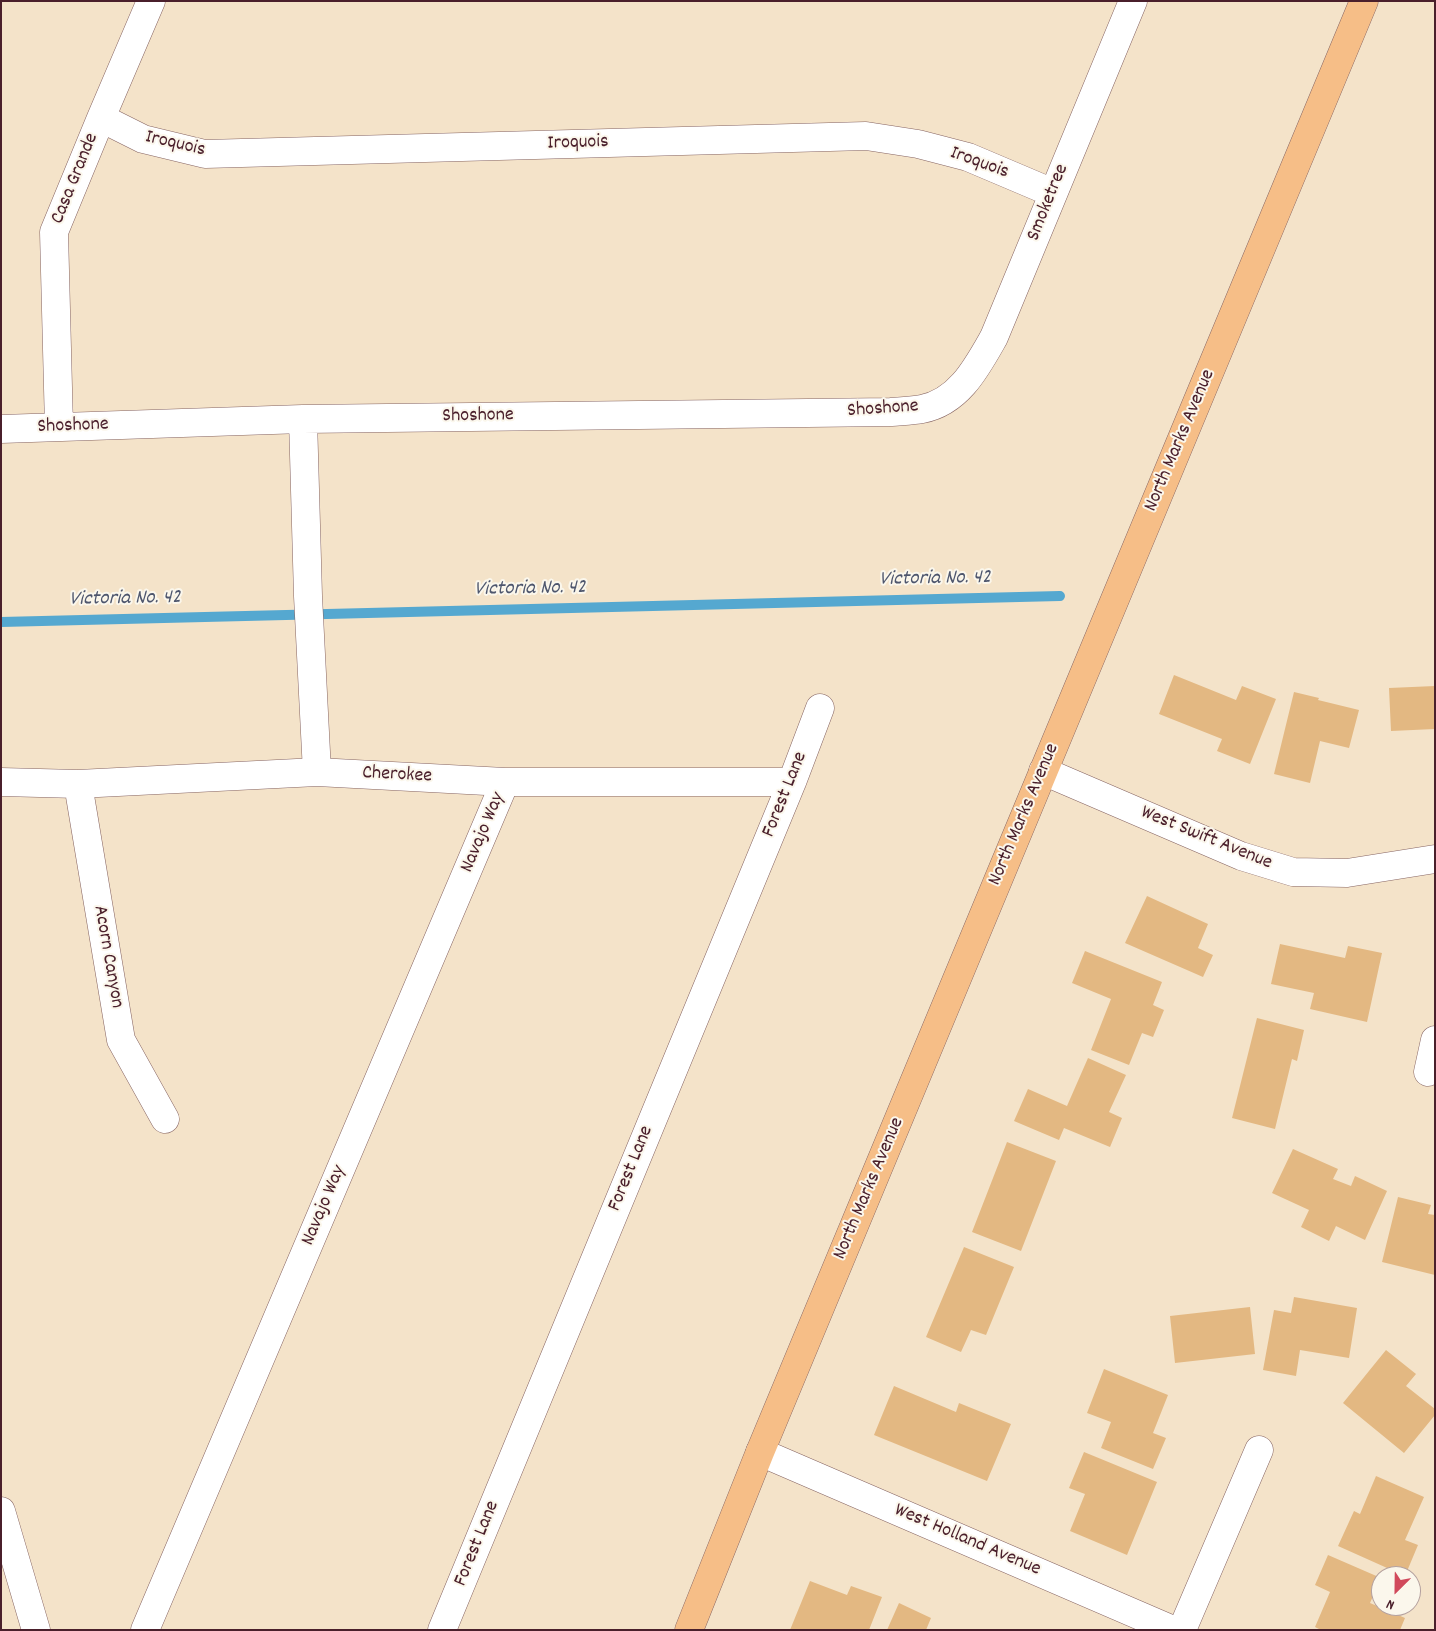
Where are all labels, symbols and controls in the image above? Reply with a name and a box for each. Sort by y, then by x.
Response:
street label: Iroquois [143,126,207,164]
street label: Casa Grande [47,130,105,228]
street label: Iroquois [547,131,609,157]
street label: Iroquois [946,142,1012,186]
street label: Smoketree [1023,161,1075,245]
street label: North Marks Avenue [1140,366,1222,516]
street label: Shoshone [847,396,919,424]
street label: Shoshone [442,404,514,430]
street label: Shoshone [37,414,109,440]
water label: Victoria No. 42 [879,566,991,594]
water label: Victoria No. 42 [474,576,586,604]
water label: Victoria No. 42 [69,586,181,614]
street label: North Marks Avenue [984,740,1066,890]
street label: Forest Lane [758,749,814,841]
street label: Cherokee [361,762,433,790]
street label: Navajo Way [456,789,512,877]
street label: West Swift Avenue [1137,802,1275,876]
street label: Acorn Canyon [86,904,128,1010]
street label: North Marks Avenue [829,1114,911,1264]
street label: Forest Lane [604,1123,660,1215]
street label: Navajo Way [297,1162,353,1250]
street label: Forest Lane [450,1498,506,1590]
street label: West Holland Avenue [890,1499,1044,1583]
north arrow [1371,1566,1421,1616]
text: N [1383,1593,1398,1614]

